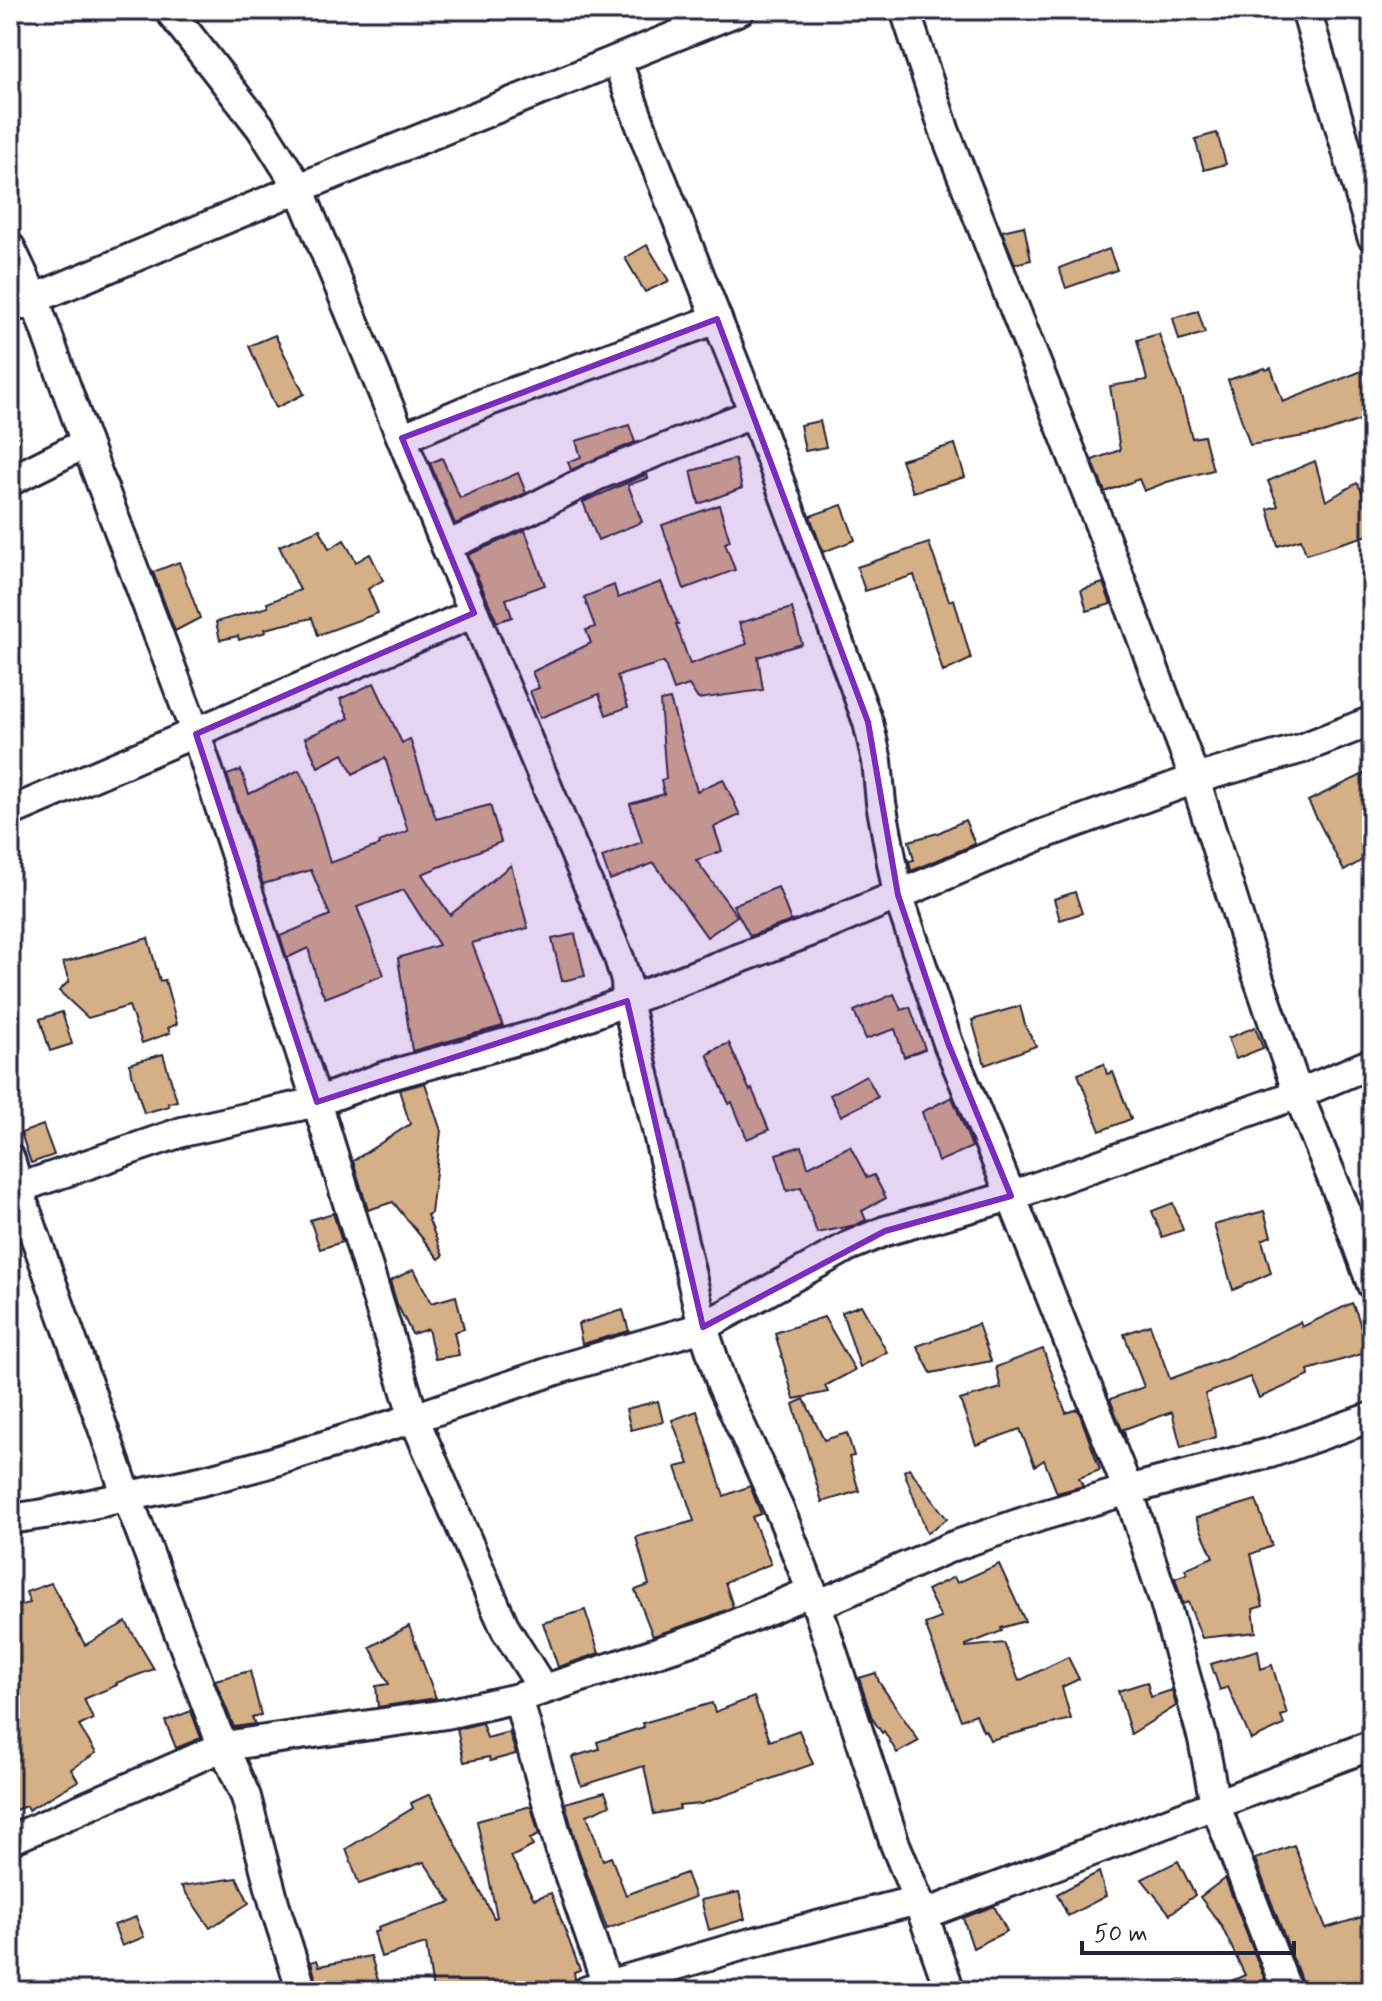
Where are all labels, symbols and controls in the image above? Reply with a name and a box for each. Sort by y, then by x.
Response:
scale bar [1082,1905,1294,1955]
text: 50 m [1094,1919,1148,1950]

